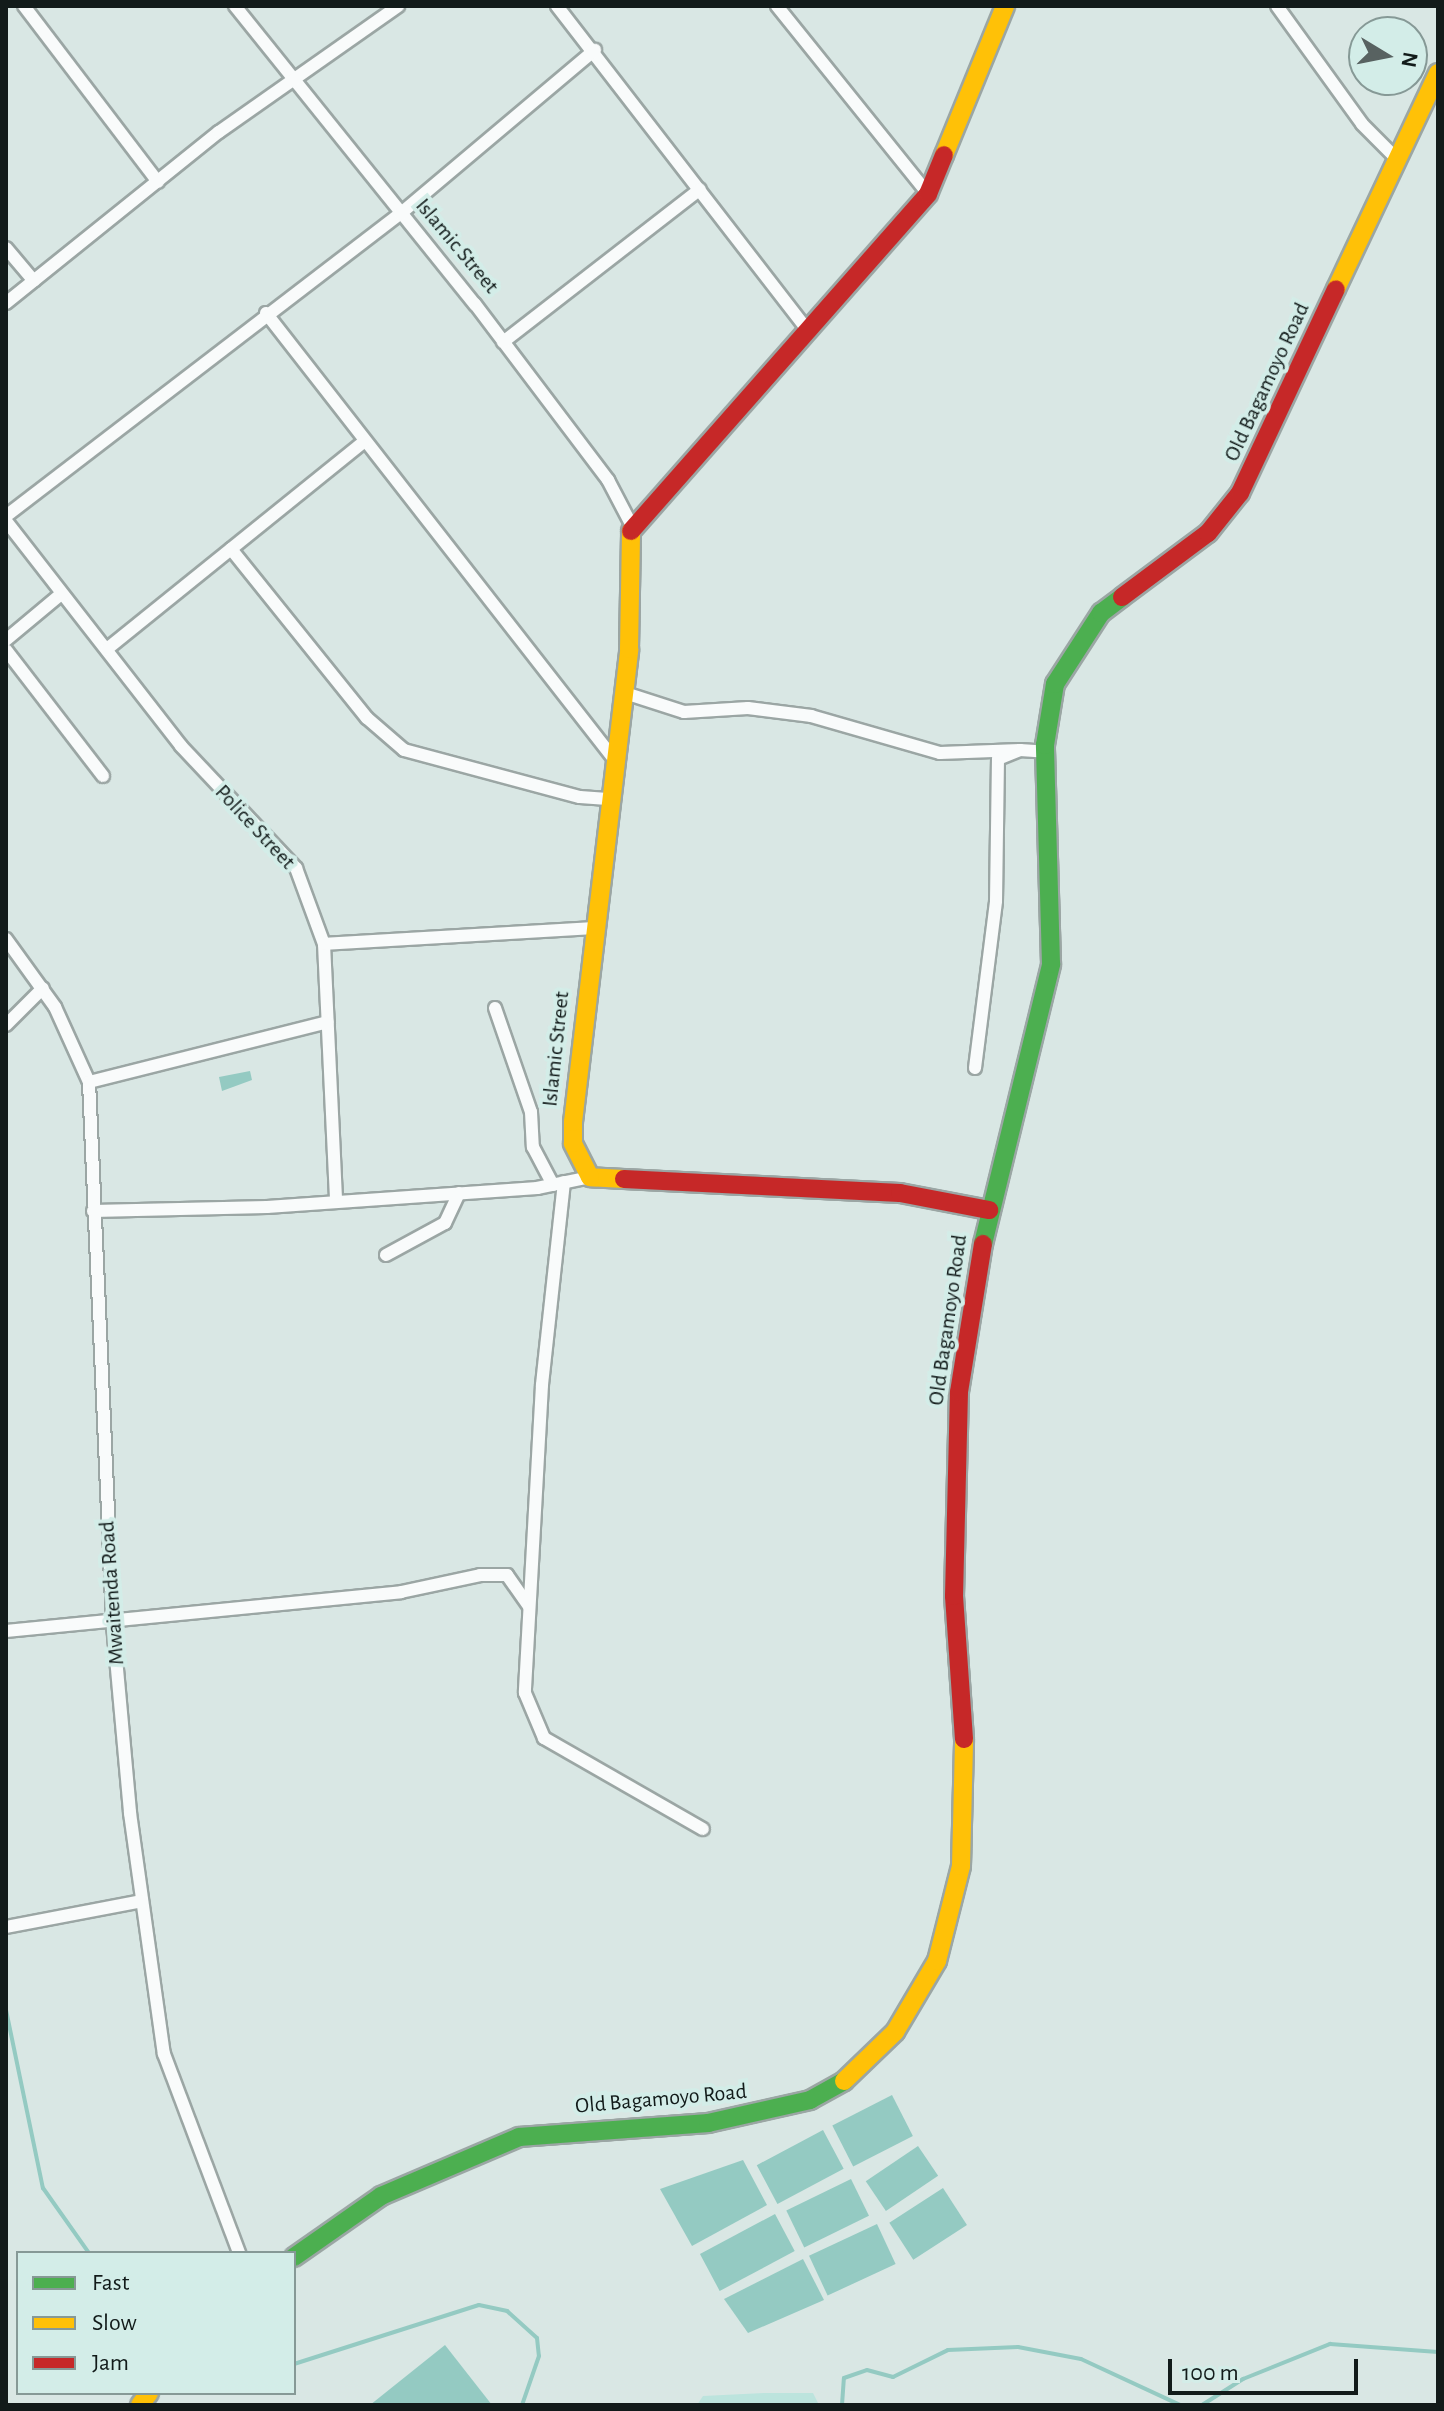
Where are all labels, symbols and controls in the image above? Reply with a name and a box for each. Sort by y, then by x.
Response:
north arrow [1348,16,1428,96]
text: N [1398,50,1422,69]
street label: Islamic Street [410,193,504,299]
street label: Old Bagamoyo Road [1219,298,1315,466]
street label: Police Street [209,779,301,875]
street label: Islamic Street [537,990,575,1108]
street label: Old Bagamoyo Road [923,1233,973,1407]
street label: Mwaitenda Road [94,1520,130,1666]
street label: Old Bagamoyo Road [574,2078,748,2120]
legend [16,2251,296,2395]
text: Fast [92,2271,129,2295]
text: Slow [92,2311,137,2335]
scale bar [1172,2343,1362,2393]
text: Jam [92,2351,129,2375]
text: 100 m [1182,2361,1239,2385]

